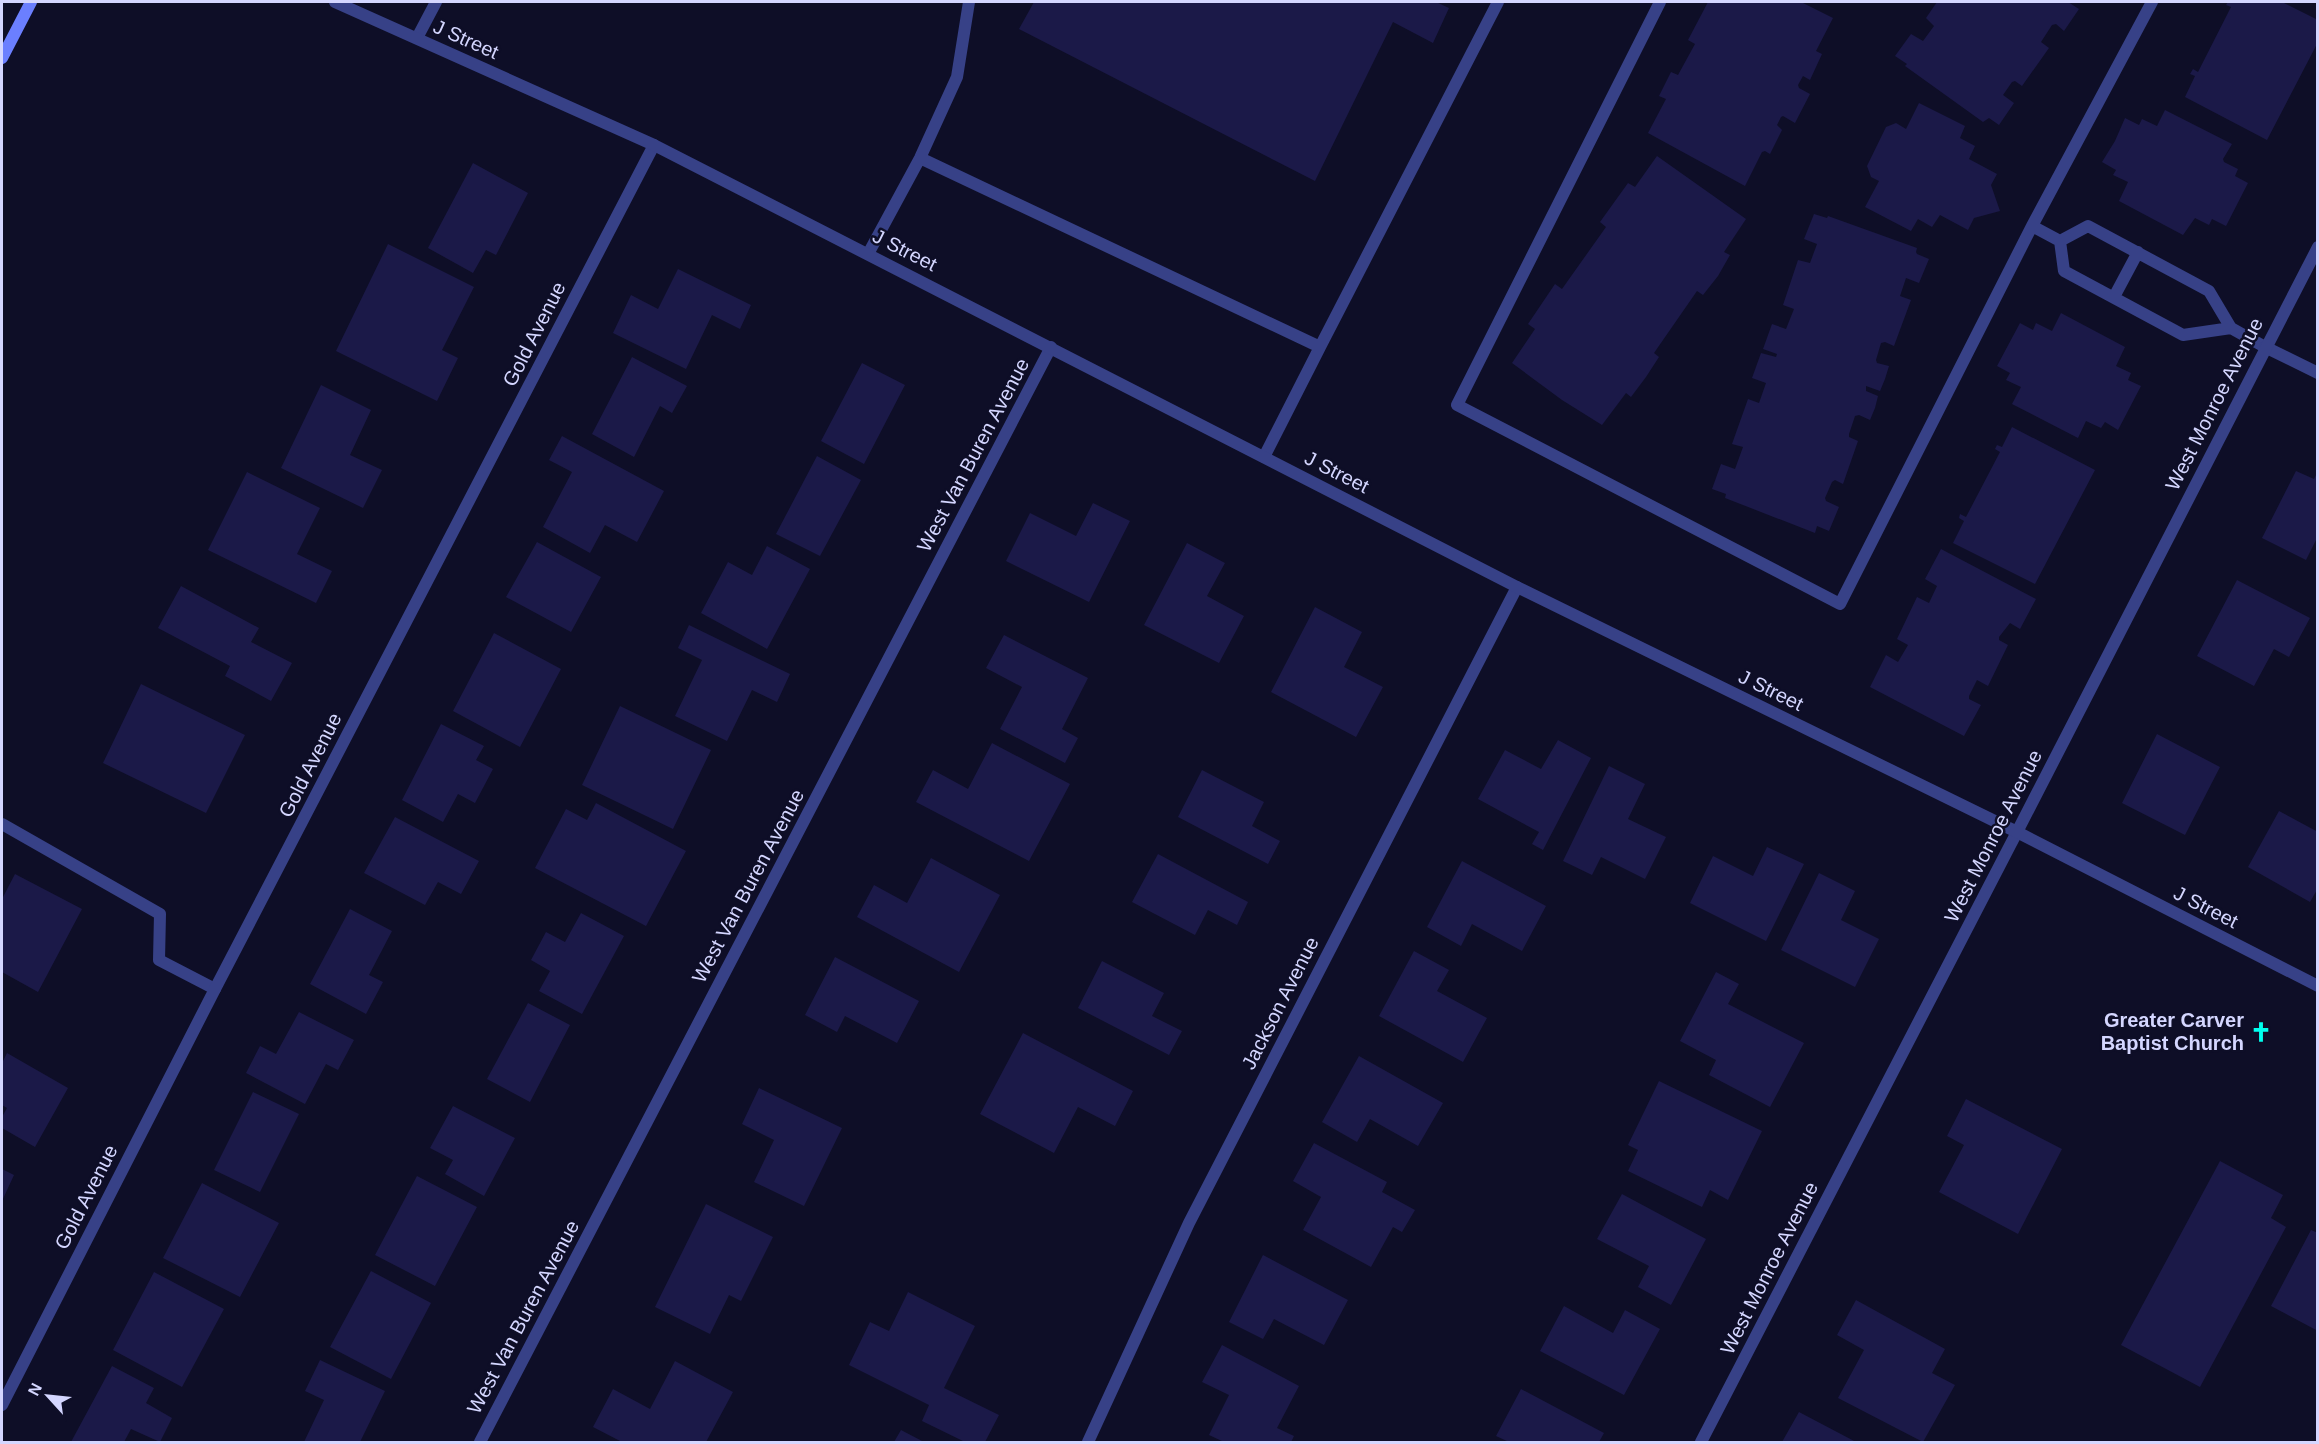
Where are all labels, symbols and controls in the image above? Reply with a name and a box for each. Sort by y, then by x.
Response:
street label: J Street [430,15,502,63]
street label: J Street [869,225,941,276]
street label: Gold Avenue [498,278,570,390]
street label: West Monroe Avenue [2161,314,2267,494]
street label: West Van Buren Avenue [913,355,1033,555]
street label: J Street [1301,447,1373,498]
street label: J Street [1735,665,1807,715]
street label: Gold Avenue [274,709,346,821]
street label: West Monroe Avenue [1940,746,2046,926]
street label: West Van Buren Avenue [688,786,808,986]
street label: J Street [2170,882,2242,933]
street label: Jackson Avenue [1237,933,1323,1073]
place label: Greater Carver Baptist Church [2101,1009,2244,1054]
church icon: Greater Carver Baptist Church [2249,1020,2273,1044]
street label: Gold Avenue [50,1141,122,1253]
street label: West Monroe Avenue [1716,1178,1822,1358]
street label: West Van Buren Avenue [463,1217,583,1417]
north arrow [18,1366,78,1426]
text: N [25,1380,45,1398]

